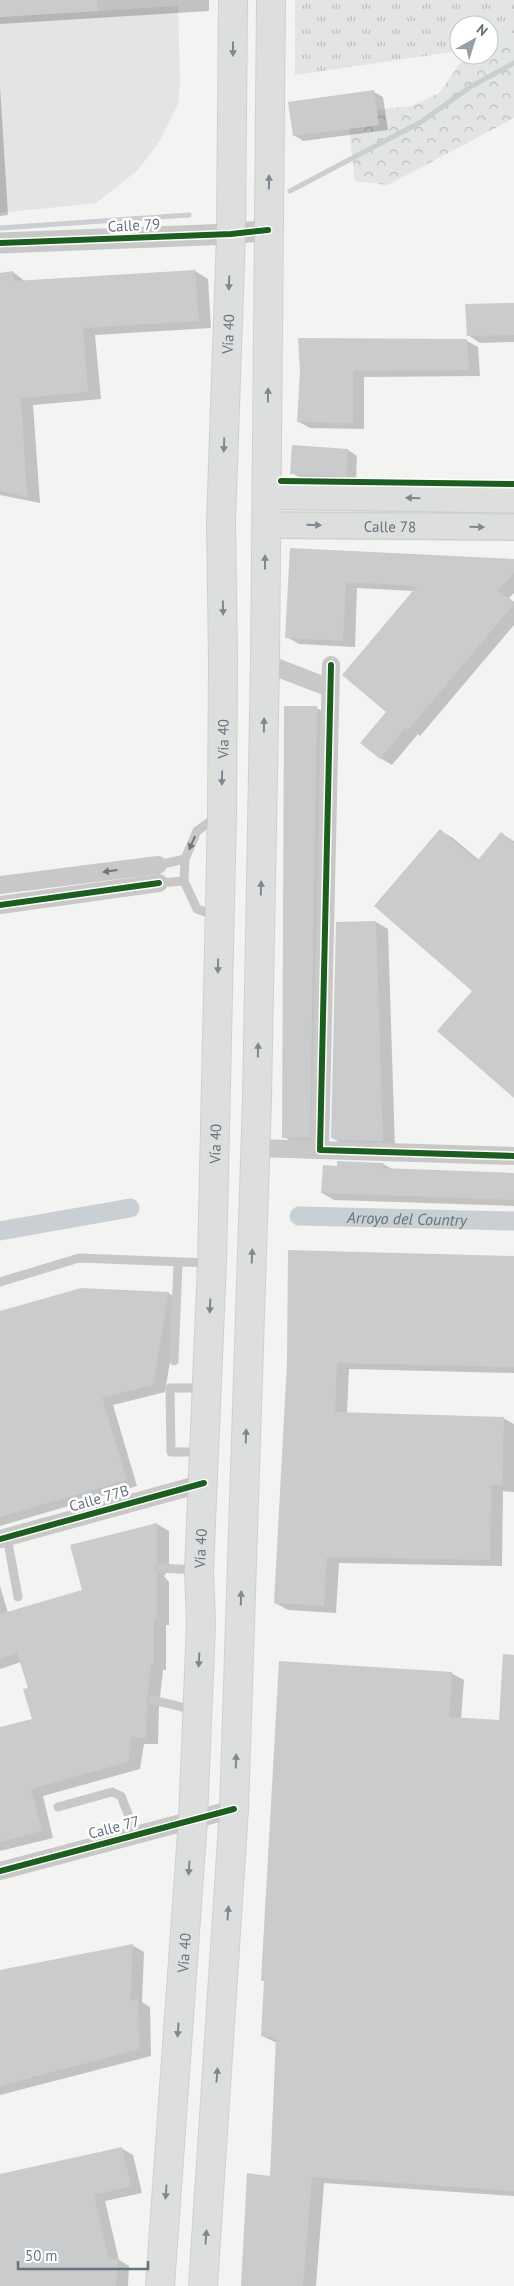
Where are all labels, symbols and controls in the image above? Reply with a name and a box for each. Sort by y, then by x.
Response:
north arrow [449,15,499,65]
text: N [473,20,491,40]
one-way arrow [229,41,237,57]
one-way arrow [265,173,273,189]
street label: Calle 79 [107,214,161,236]
one-way arrow [225,275,233,291]
street label: Vía 40 [217,314,238,355]
one-way arrow [264,387,272,403]
one-way arrow [220,438,228,454]
one-way arrow [405,494,421,502]
street label: Calle 78 [364,516,416,536]
one-way arrow [307,521,323,529]
one-way arrow [469,523,485,531]
one-way arrow [261,553,269,569]
one-way arrow [219,600,227,616]
one-way arrow [260,717,268,733]
street label: Vía 40 [213,719,232,760]
one-way arrow [218,771,226,787]
one-way arrow [187,836,196,851]
one-way arrow [101,867,117,875]
one-way arrow [257,880,265,896]
one-way arrow [214,958,222,974]
one-way arrow [254,1042,262,1058]
street label: Vía 40 [205,1124,225,1165]
water label: Arroyo del Country [346,1207,468,1230]
one-way arrow [248,1248,256,1264]
one-way arrow [206,1298,214,1314]
one-way arrow [243,1428,251,1444]
street label: Calle 77B [67,1480,131,1516]
street label: Vía 40 [190,1528,210,1570]
one-way arrow [237,1590,245,1606]
one-way arrow [195,1653,203,1669]
one-way arrow [232,1752,240,1768]
street label: Calle 77 [86,1811,142,1843]
one-way arrow [185,1860,193,1876]
one-way arrow [224,1905,232,1921]
street label: Vía 40 [173,1932,194,1974]
one-way arrow [174,2022,182,2038]
one-way arrow [213,2067,221,2083]
one-way arrow [162,2184,170,2200]
one-way arrow [203,2229,211,2245]
scale bar [18,2238,148,2270]
text: 50 m [25,2246,58,2265]

